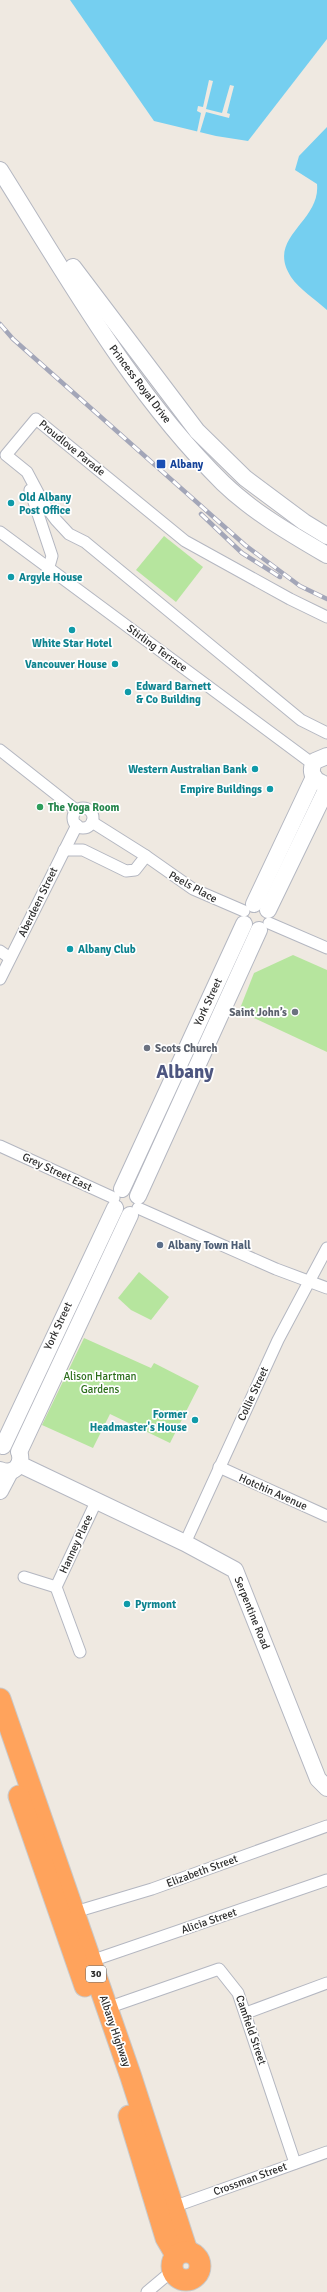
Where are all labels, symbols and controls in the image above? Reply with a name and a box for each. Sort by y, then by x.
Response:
street label: Princess Royal Drive [106,342,174,426]
street label: Proudlove Parade [36,417,108,479]
marker: Albany [155,458,167,470]
place label: Albany [170,458,204,471]
place label: Old Albany Post Office [19,491,72,517]
marker: Old Albany Post Office [6,498,16,508]
place label: Argyle House [19,571,83,584]
marker: Argyle House [6,572,16,582]
street label: Stirling Terrace [124,622,190,674]
marker: White Star Hotel [67,625,77,635]
place label: White Star Hotel [32,637,113,650]
place label: Vancouver House [25,658,108,671]
marker: Vancouver House [110,659,120,669]
place label: Edward Barnett & Co Building [136,680,211,706]
marker: Edward Barnett & Co Building [123,687,133,697]
place label: Western Australian Bank [128,763,247,776]
marker: Western Australian Bank [250,764,260,774]
place label: Empire Buildings [180,783,262,796]
marker: Empire Buildings [265,784,275,794]
place label: The Yoga Room [48,801,119,814]
marker: The Yoga Room [35,802,45,812]
street label: Aberdeen Street [16,865,61,939]
street label: Peels Place [167,868,219,906]
place label: Albany Club [78,943,136,956]
marker: Albany Club [65,944,75,954]
street label: York Street [191,976,225,1028]
place label: Saint John’s [229,1006,287,1019]
marker: Saint John’s [290,1007,300,1017]
place label: Scots Church [155,1042,218,1055]
marker: Scots Church [142,1043,152,1053]
district label: Albany [156,1060,214,1084]
street label: Grey Street East [20,1150,94,1194]
place label: Albany Town Hall [168,1239,251,1252]
marker: Albany Town Hall [155,1240,165,1250]
street label: York Street [41,1300,75,1352]
street label: Collie Street [235,1365,271,1423]
park label: Alison Hartman Gardens [63,1370,137,1396]
place label: Former Headmaster's House [90,1408,188,1434]
marker: Former Headmaster's House [190,1415,200,1425]
street label: Hotchin Avenue [237,1471,309,1513]
street label: Hanney Place [57,1512,95,1576]
street label: Serpentine Road [231,1575,273,1651]
place label: Pyrmont [135,1598,176,1611]
marker: Pyrmont [122,1599,132,1609]
street label: Elizabeth Street [164,1852,240,1890]
street label: Alicia Street [180,1905,239,1937]
road number: 30 [86,1966,106,1982]
street label: Albany Highway [97,1993,134,2069]
street label: Camfield Street [233,1993,269,2067]
street label: Crossman Street [211,2160,289,2198]

